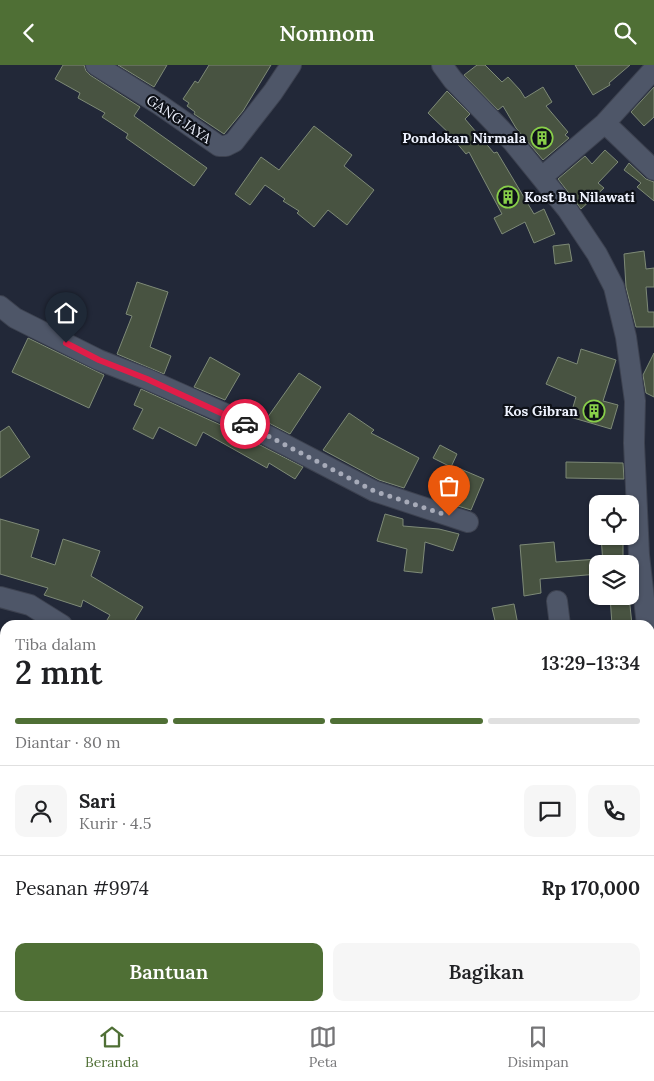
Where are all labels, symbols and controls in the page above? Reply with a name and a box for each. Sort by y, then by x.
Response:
icon: back [15,19,43,47]
text: Nomnom [279,19,375,47]
icon: search [611,19,639,47]
street label: GANG JAYA [143,91,215,147]
building icon: Pondokan Nirmala [530,126,554,150]
place label: Pondokan Nirmala [402,129,527,147]
building icon: Kost Bu Nilawati [496,185,520,209]
place label: Kost Bu Nilawati [524,188,635,206]
pin [45,292,87,343]
icon: home [52,299,80,327]
courier [220,399,270,449]
building icon: Kos Gibran [582,399,606,423]
place label: Kos Gibran [504,402,578,420]
icon: car [231,410,259,438]
pin [428,465,470,516]
icon: bag [435,472,463,500]
map controls [589,495,639,605]
button: locate [589,495,639,545]
button: layers [589,555,639,605]
text: Tiba dalam [15,634,96,654]
text: 13:29–13:34 [542,651,640,675]
text: 2 mnt [15,652,102,693]
text: Diantar · 80 m [15,732,120,752]
button: person [15,785,67,837]
button: chat [524,785,576,837]
button: phone [588,785,640,837]
text: Sari [79,789,116,813]
text: Kurir · 4.5 [79,813,151,833]
text: Pesanan #9974 [15,876,149,900]
text: Rp 170,000 [542,876,640,900]
button: Bantuan [15,943,323,1001]
button: Bagikan [333,943,640,1001]
tab: Beranda [85,1023,139,1071]
tab: Peta [309,1023,337,1071]
tab: Disimpan [507,1023,569,1071]

